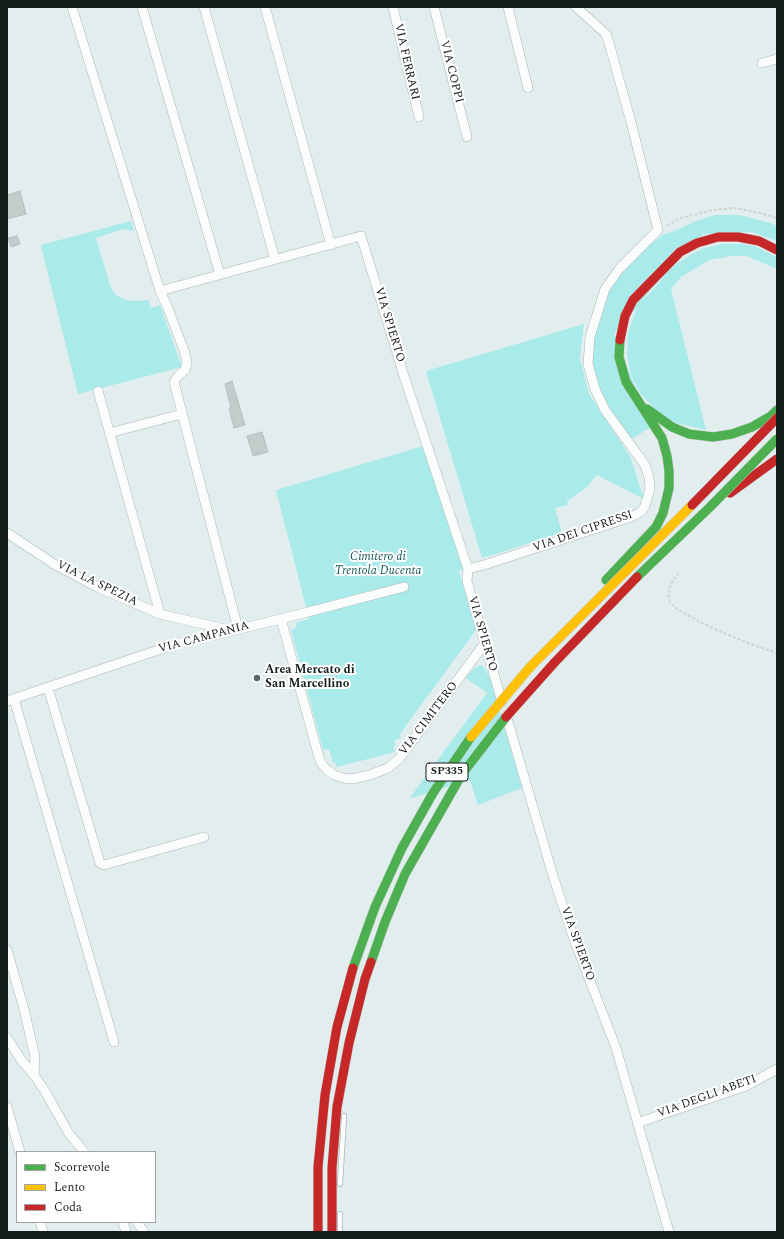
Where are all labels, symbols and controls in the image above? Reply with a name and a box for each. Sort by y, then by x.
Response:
street label: VIA FERRARI [390,22,422,102]
street label: VIA COPPI [436,39,466,105]
street label: VIA SPIERTO [371,286,407,364]
street label: VIA DEI CIPRESSI [531,508,635,556]
park label: Cimitero di Trentola Ducenta [335,551,421,579]
street label: VIA LA SPEZIA [54,558,140,610]
street label: VIA SPIERTO [464,595,500,673]
street label: VIA CAMPANIA [157,619,251,657]
place label: Area Mercato di San Marcellino [265,664,355,692]
marker: Area Mercato di San Marcellino [252,673,262,683]
street label: VIA CIMITERO [397,679,461,759]
road number: SP335 [426,763,468,781]
street label: VIA SPIERTO [557,905,597,983]
street label: VIA DEGLI ABETI [655,1072,759,1122]
legend [16,1151,156,1223]
text: Scorrevole [54,1158,110,1177]
text: Lento [54,1178,85,1197]
text: Coda [54,1198,82,1217]

